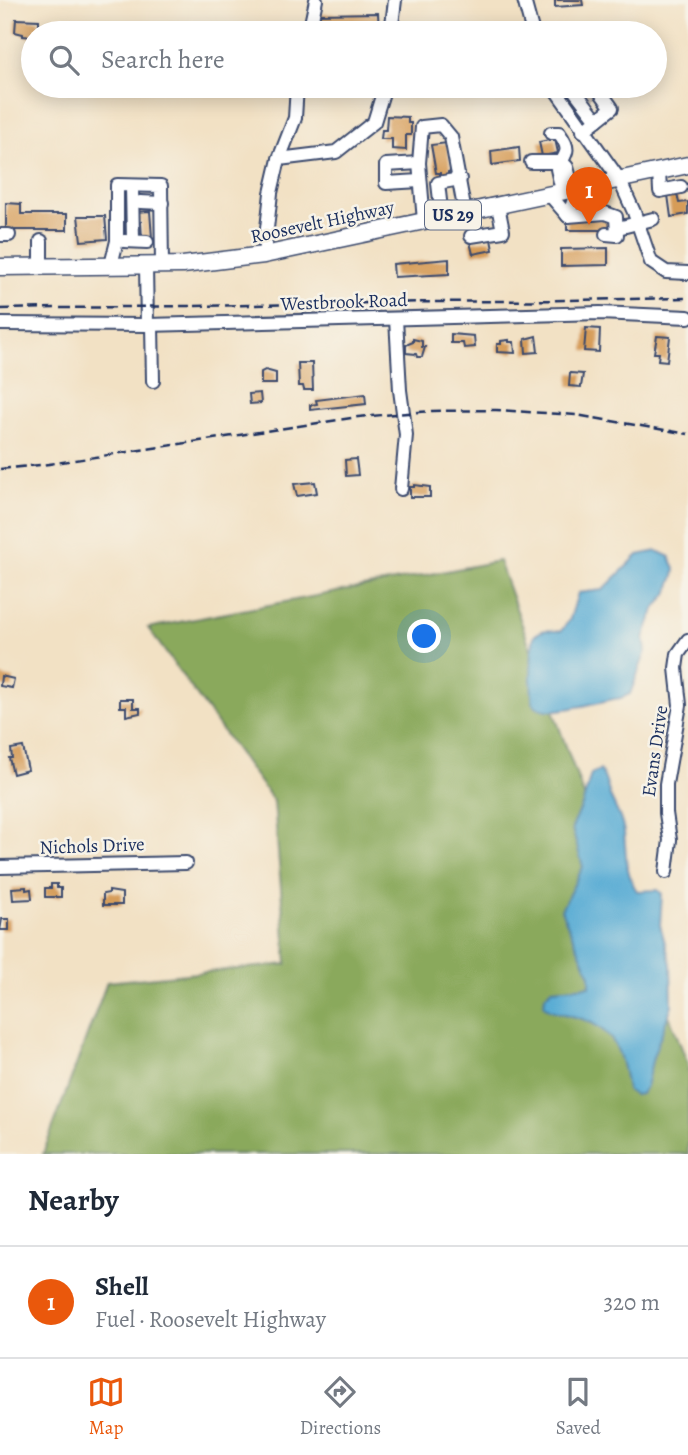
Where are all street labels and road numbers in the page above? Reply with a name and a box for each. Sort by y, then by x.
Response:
street label: Roosevelt Highway [248,194,397,250]
road number: US 29 [425,200,481,230]
street label: Westbrook Road [279,287,409,317]
street label: Evans Drive [636,704,674,799]
street label: Nichols Drive [39,831,145,861]

